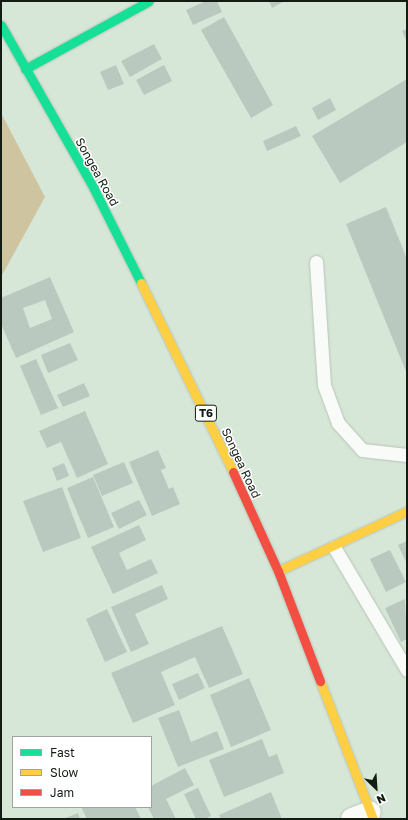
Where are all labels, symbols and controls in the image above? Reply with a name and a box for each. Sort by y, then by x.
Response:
street label: Songea Road [72,135,122,209]
road number: T6 [194,404,218,422]
street label: Songea Road [218,426,264,500]
legend [12,736,152,808]
text: Fast [50,745,75,760]
text: Slow [50,765,78,780]
north arrow [356,768,396,808]
text: Jam [50,785,74,800]
text: N [375,792,388,807]

